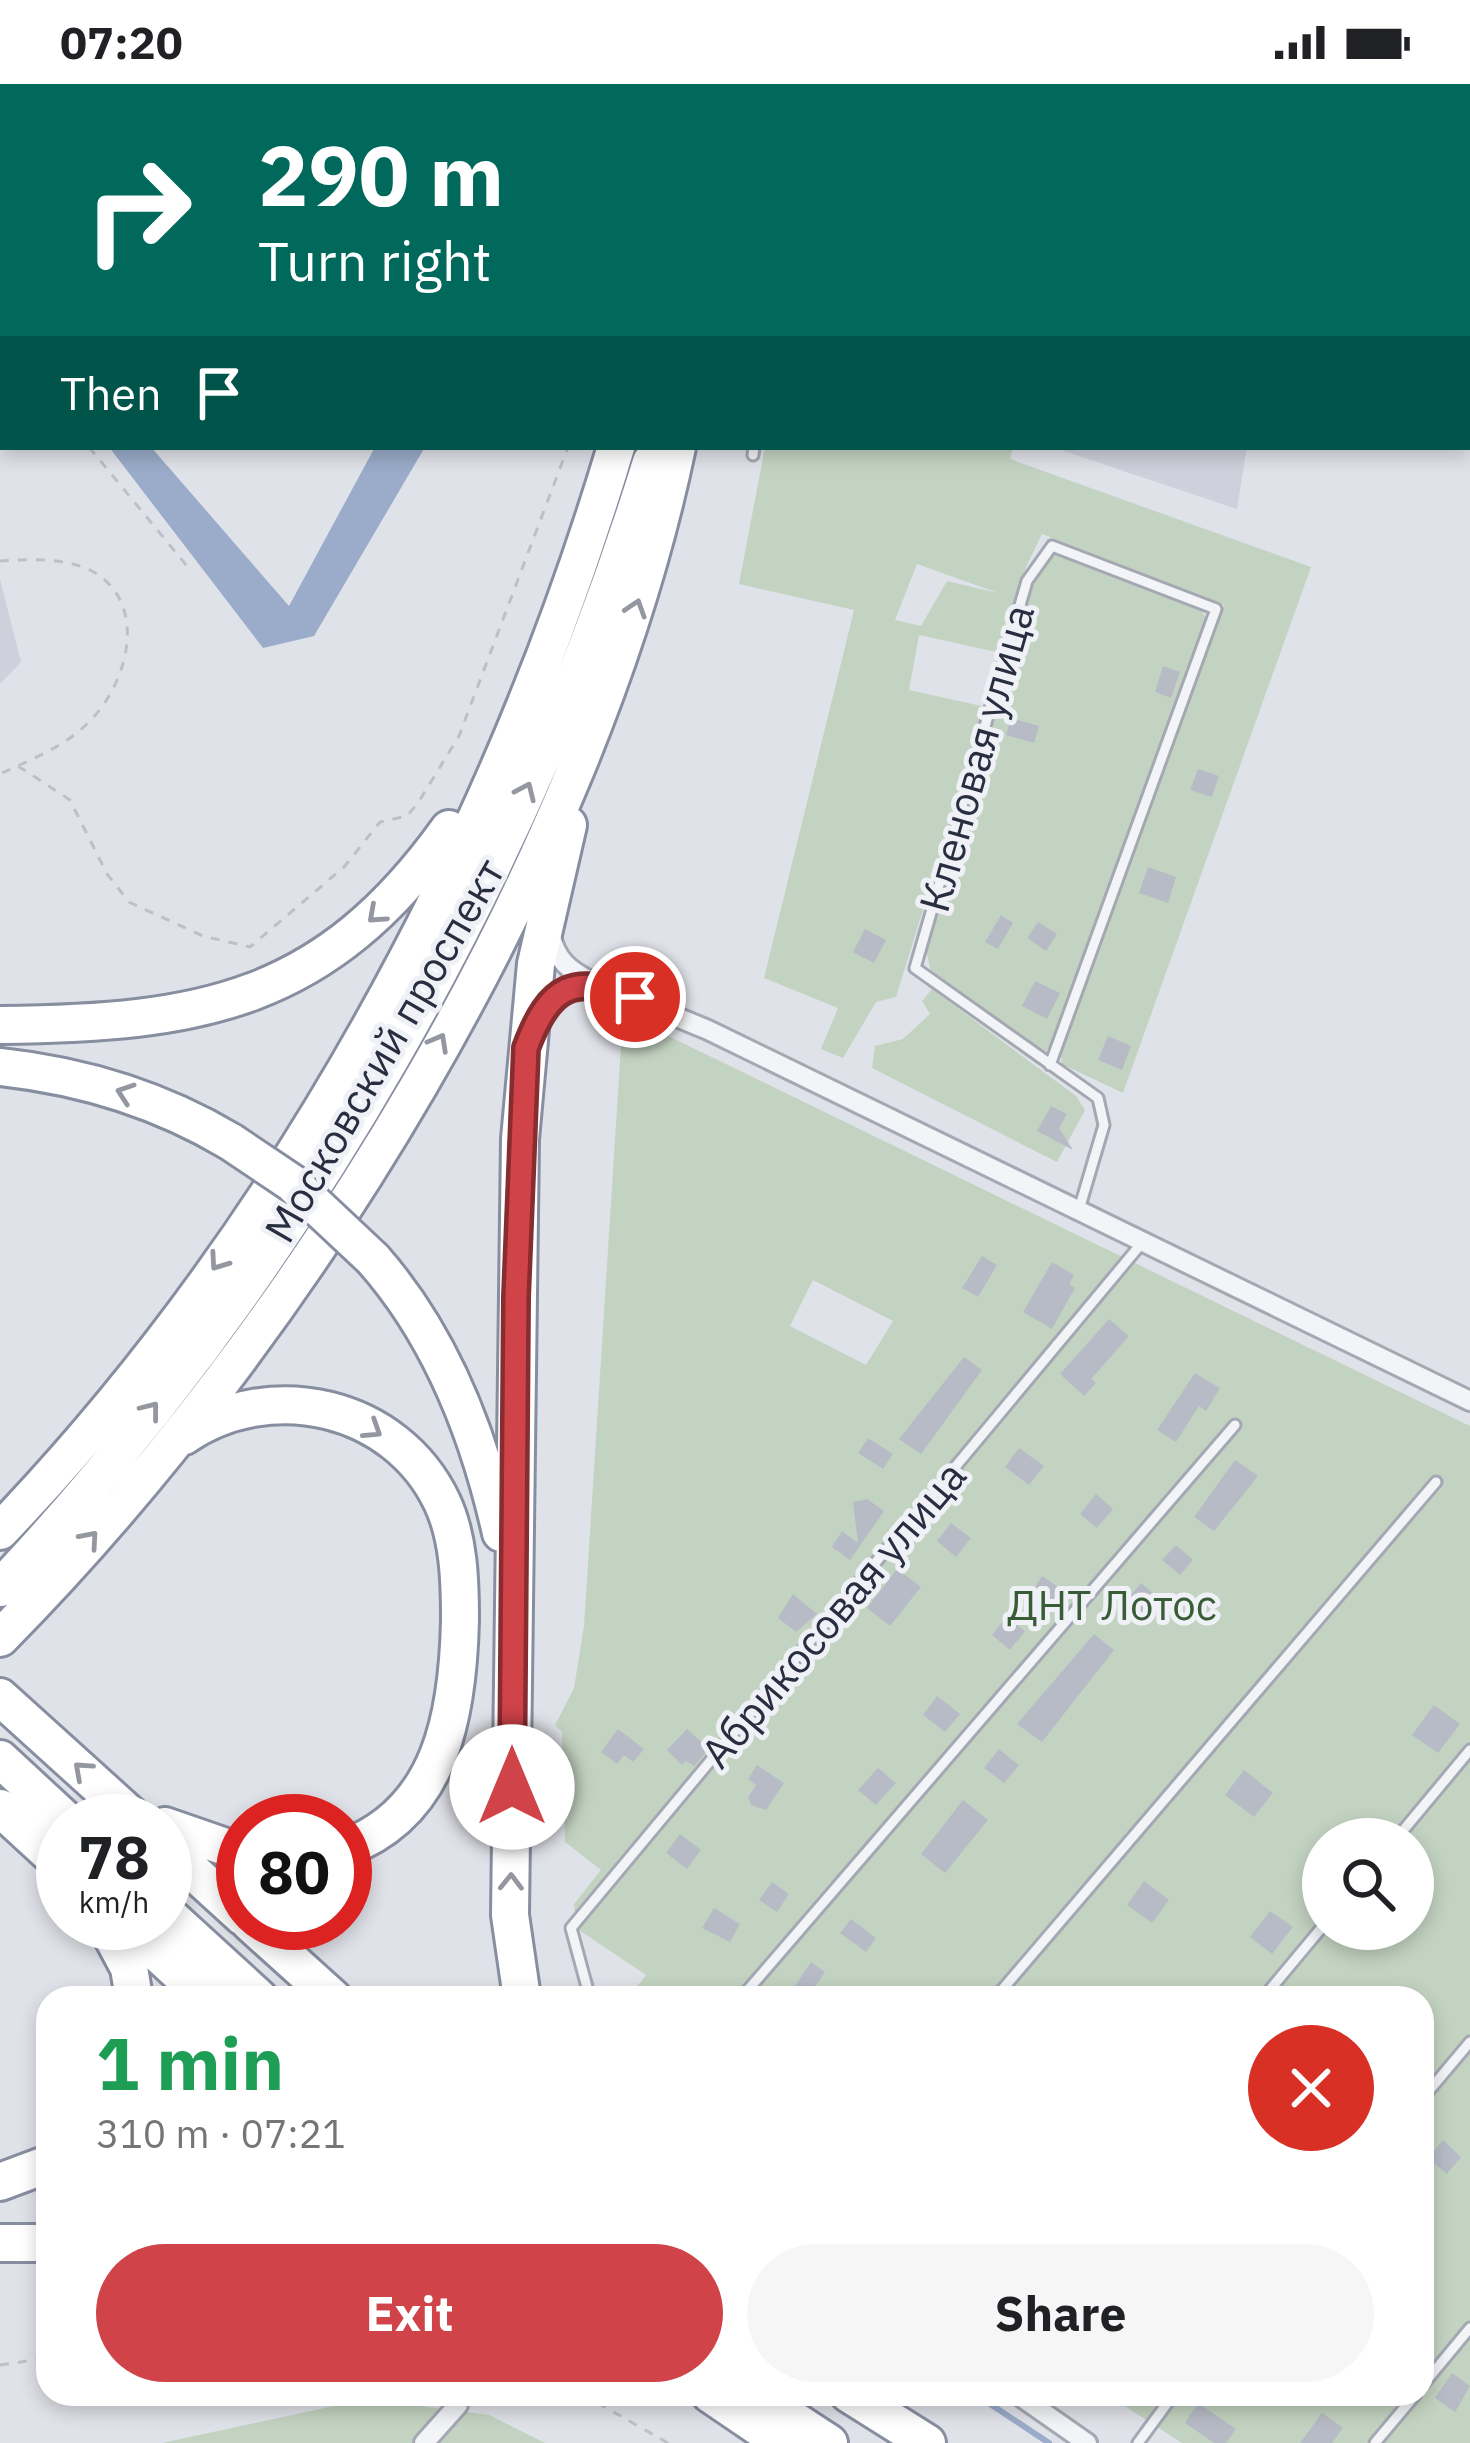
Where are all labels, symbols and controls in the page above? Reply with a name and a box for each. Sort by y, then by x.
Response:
text: 07:20 [60,13,183,71]
text: 290 m [258,120,504,229]
icon: right [60,132,216,288]
text: Turn right [258,226,492,296]
icon: arrive [186,360,252,426]
text: Then [60,364,162,422]
one-way arrow [621,598,646,619]
street label: Кленовая улица [906,598,1046,918]
one-way arrow [511,781,535,803]
street label: Московский проспект [251,848,517,1252]
one-way arrow [368,901,390,922]
pin [584,946,686,1048]
icon: arrive [602,964,668,1030]
one-way arrow [425,1033,448,1055]
one-way arrow [116,1083,137,1107]
one-way arrow [210,1248,232,1270]
one-way arrow [137,1402,158,1424]
one-way arrow [359,1415,381,1437]
street label: Абрикосовая улица [688,1449,978,1779]
one-way arrow [76,1531,98,1553]
park label: ДНТ Лотос [1007,1577,1217,1632]
position arrow [449,1724,575,1850]
one-way arrow [74,1763,95,1784]
speed limit sign: 80 [216,1794,372,1950]
text: 78 [78,1817,150,1896]
map controls [1302,1818,1434,1950]
button: search [1302,1818,1434,1950]
one-way arrow [497,1872,523,1891]
text: km/h [79,1882,149,1921]
text: 1 min [96,2016,284,2110]
button: close [1248,2025,1374,2151]
text: 310 m · 07:21 [96,2108,346,2159]
button: Exit [96,2244,723,2382]
button: Share [747,2244,1374,2382]

